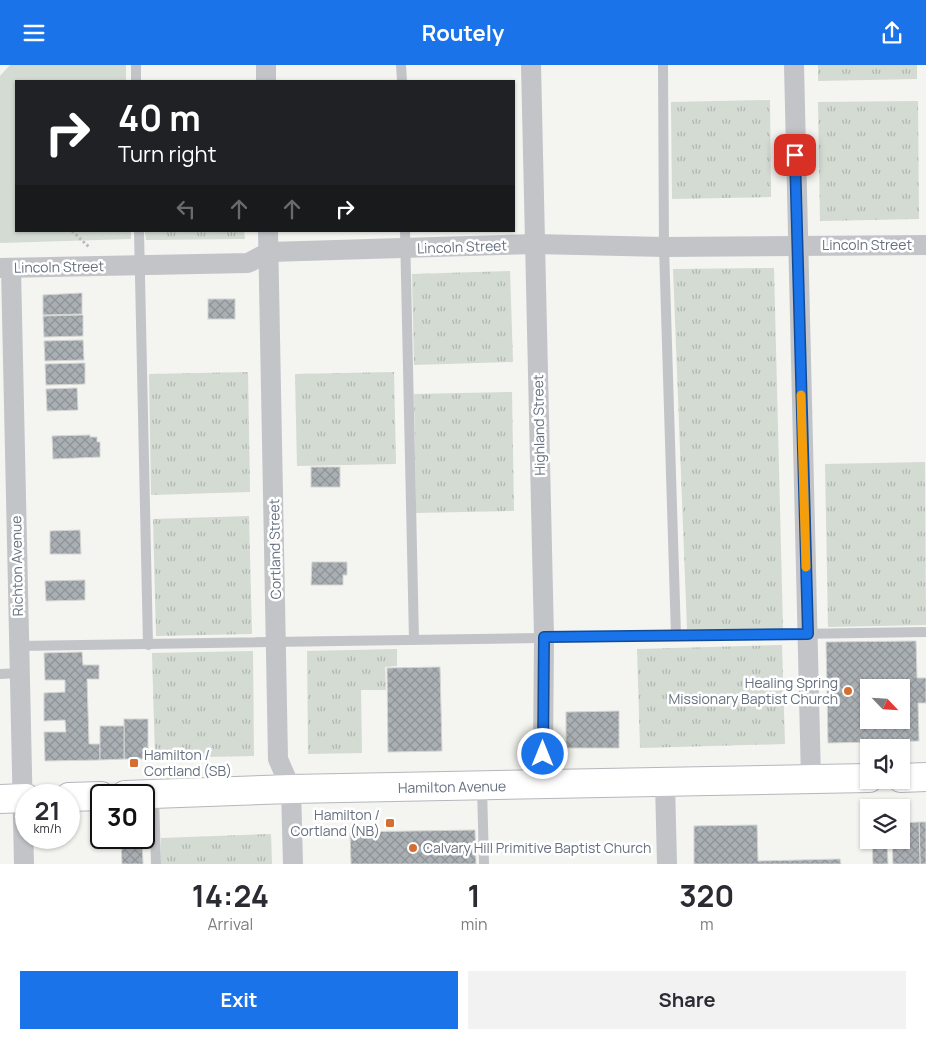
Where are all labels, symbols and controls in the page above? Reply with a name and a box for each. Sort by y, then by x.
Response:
text: Routely [422,18,504,48]
icon: menu [20,19,48,47]
icon: share [878,19,906,47]
text: 40 m [118,94,201,142]
icon: right [35,100,100,165]
pin [774,134,816,176]
text: Turn right [118,139,216,169]
icon: arrive [781,141,809,169]
icon: left [172,195,200,223]
icon: ahead [225,195,253,223]
icon: ahead [278,195,306,223]
icon: right [331,195,359,223]
street label: Lincoln Street [417,235,508,258]
street label: Lincoln Street [822,235,912,254]
street label: Lincoln Street [14,256,105,277]
street label: Highland Street [528,374,549,476]
street label: Cortland Street [264,498,285,599]
street label: Richton Avenue [6,515,27,617]
place label: Healing Spring Missionary Baptist Church [669,673,838,708]
north arrow [860,679,910,729]
map controls [860,679,910,849]
marker: Healing Spring Missionary Baptist Church [842,685,854,697]
position arrow [516,727,568,779]
button: sound [860,739,910,789]
place label: Hamilton / Cortland (SB) [144,745,232,780]
marker: Hamilton / Cortland (SB) [128,757,140,769]
street label: Hamilton Avenue [398,776,506,797]
speed limit sign: 30 [90,784,155,849]
text: 21 [35,793,60,828]
button: layers [860,799,910,849]
place label: Hamilton / Cortland (NB) [291,805,380,840]
marker: Hamilton / Cortland (NB) [384,817,396,829]
text: km/h [34,820,61,837]
place label: Calvary Hill Primitive Baptist Church [423,838,651,857]
marker: Calvary Hill Primitive Baptist Church [407,842,419,854]
text: 14:24 [192,875,269,916]
text: 1 [467,875,481,916]
text: 320 [679,875,734,916]
text: Arrival [207,913,253,935]
text: min [461,913,487,935]
text: m [700,913,713,935]
button: Exit [20,971,458,1029]
button: Share [468,971,906,1029]

